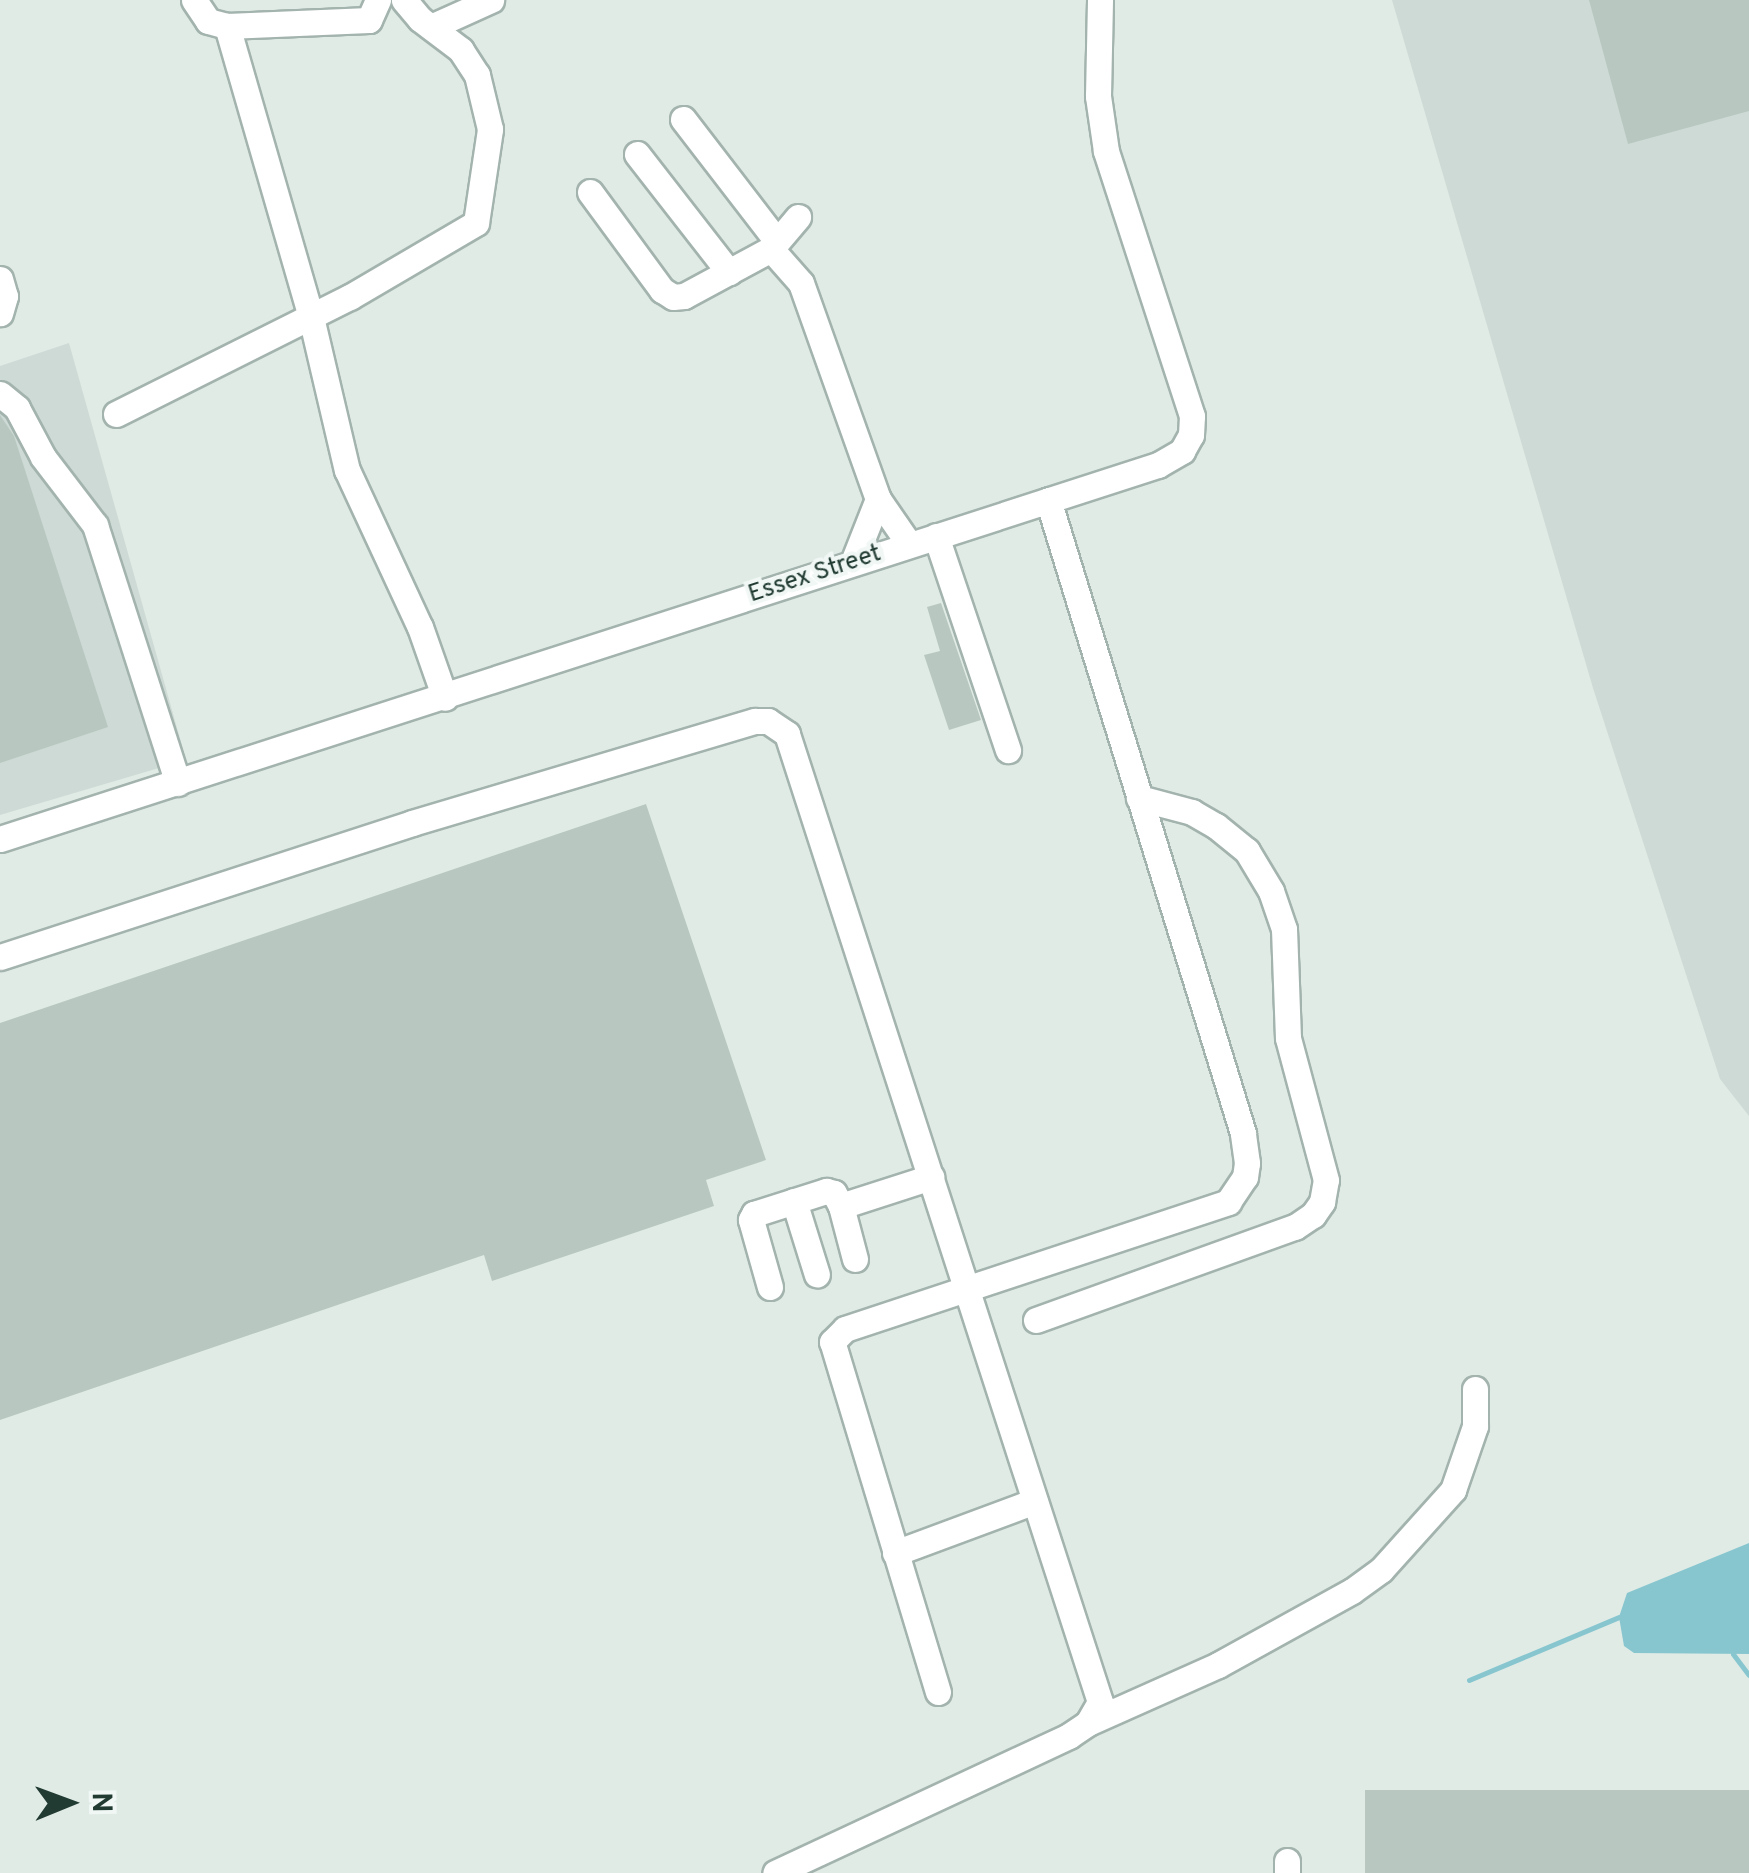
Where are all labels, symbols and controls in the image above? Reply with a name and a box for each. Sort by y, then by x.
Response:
street label: Essex Street [745,539,885,611]
north arrow [20,1753,120,1853]
text: N [82,1792,118,1813]

